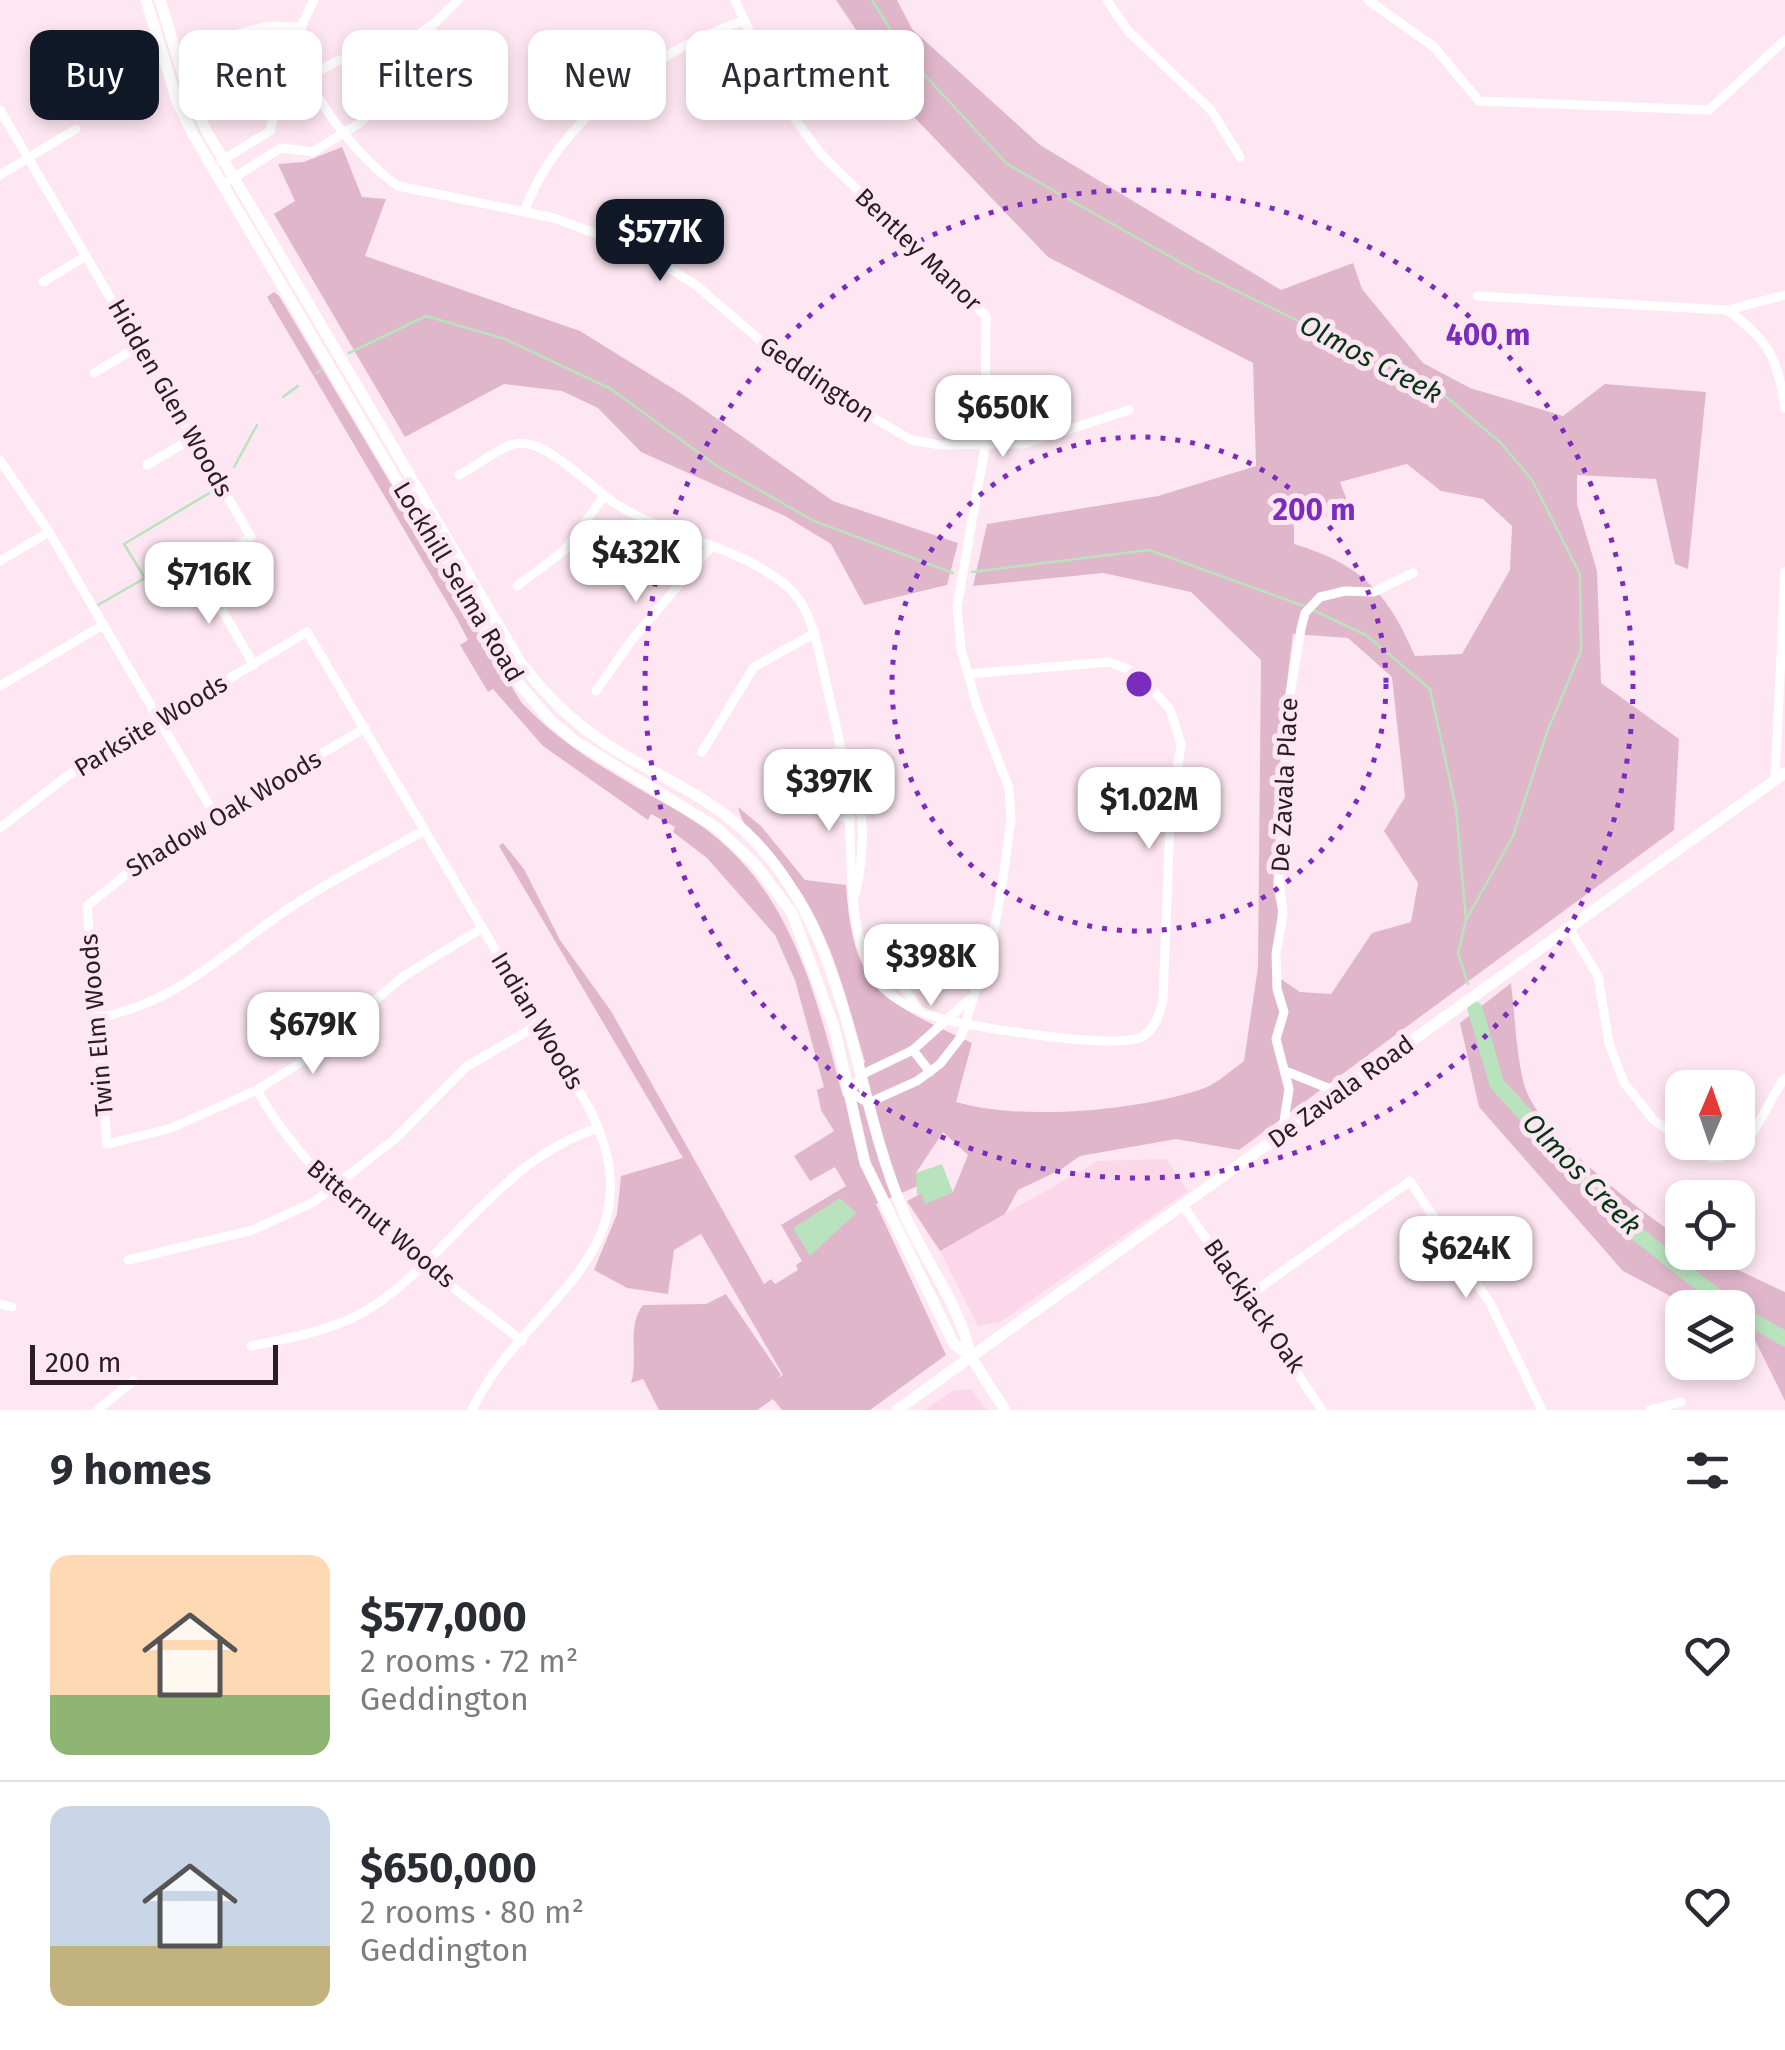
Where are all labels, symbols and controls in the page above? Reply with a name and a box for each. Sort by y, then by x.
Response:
chip: Buy [30,30,159,120]
chip: Rent [179,30,322,120]
chip: Filters [342,30,508,120]
chip: New [528,30,666,120]
chip: Apartment [686,30,924,120]
street label: Bentley Manor [849,182,988,318]
pin: $577K [590,199,730,284]
text: $577K [618,212,702,250]
street label: Hidden Glen Woods [101,294,239,502]
water label: Olmos Creek [1294,308,1448,410]
text: 400 m [1446,317,1530,353]
street label: Geddington [754,331,880,429]
pin: $650K [933,375,1073,460]
text: $650K [957,388,1049,426]
street label: Lockhill Selma Road [386,477,530,687]
text: 200 m [1272,492,1356,528]
pin: $432K [566,520,706,605]
text: $432K [592,533,680,571]
pin: $716K [139,542,279,627]
text: $716K [167,555,251,593]
centre of rings [1121,666,1157,702]
street label: Parksite Woods [69,669,233,783]
street label: De Zavala Place [1265,697,1305,873]
street label: Shadow Oak Woods [121,744,327,884]
pin: $397K [759,749,899,834]
text: $397K [786,762,872,800]
pin: $1.02M [1068,767,1230,852]
text: $1.02M [1100,780,1198,818]
pin: $398K [861,924,1001,1009]
street label: Twin Elm Woods [74,932,120,1118]
text: $398K [886,937,976,975]
street label: Indian Woods [484,947,590,1095]
pin: $679K [243,992,383,1077]
text: $679K [269,1005,357,1043]
street label: De Zavala Road [1262,1029,1420,1155]
north arrow [1665,1070,1755,1160]
map controls [1665,1070,1755,1380]
water label: Olmos Creek [1516,1106,1648,1242]
street label: Bitternut Woods [301,1153,461,1295]
button: locate [1665,1180,1755,1270]
pin: $624K [1396,1216,1536,1301]
text: $624K [1421,1229,1511,1267]
street label: Blackjack Oak [1197,1233,1311,1379]
button: layers [1665,1290,1755,1380]
scale bar [30,1340,278,1384]
text: 200 m [45,1346,122,1379]
icon: filters [1680,1443,1735,1498]
text: 9 homes [50,1445,211,1495]
text: $577,000 [360,1592,527,1642]
icon: home [130,1595,250,1715]
icon: heart [1680,1628,1735,1683]
text: 2 rooms · 72 m² [360,1642,578,1680]
text: Geddington [360,1680,529,1718]
text: $650,000 [360,1843,537,1893]
icon: home [130,1846,250,1966]
icon: heart [1680,1879,1735,1934]
text: 2 rooms · 80 m² [360,1893,584,1931]
text: Geddington [360,1931,529,1969]

